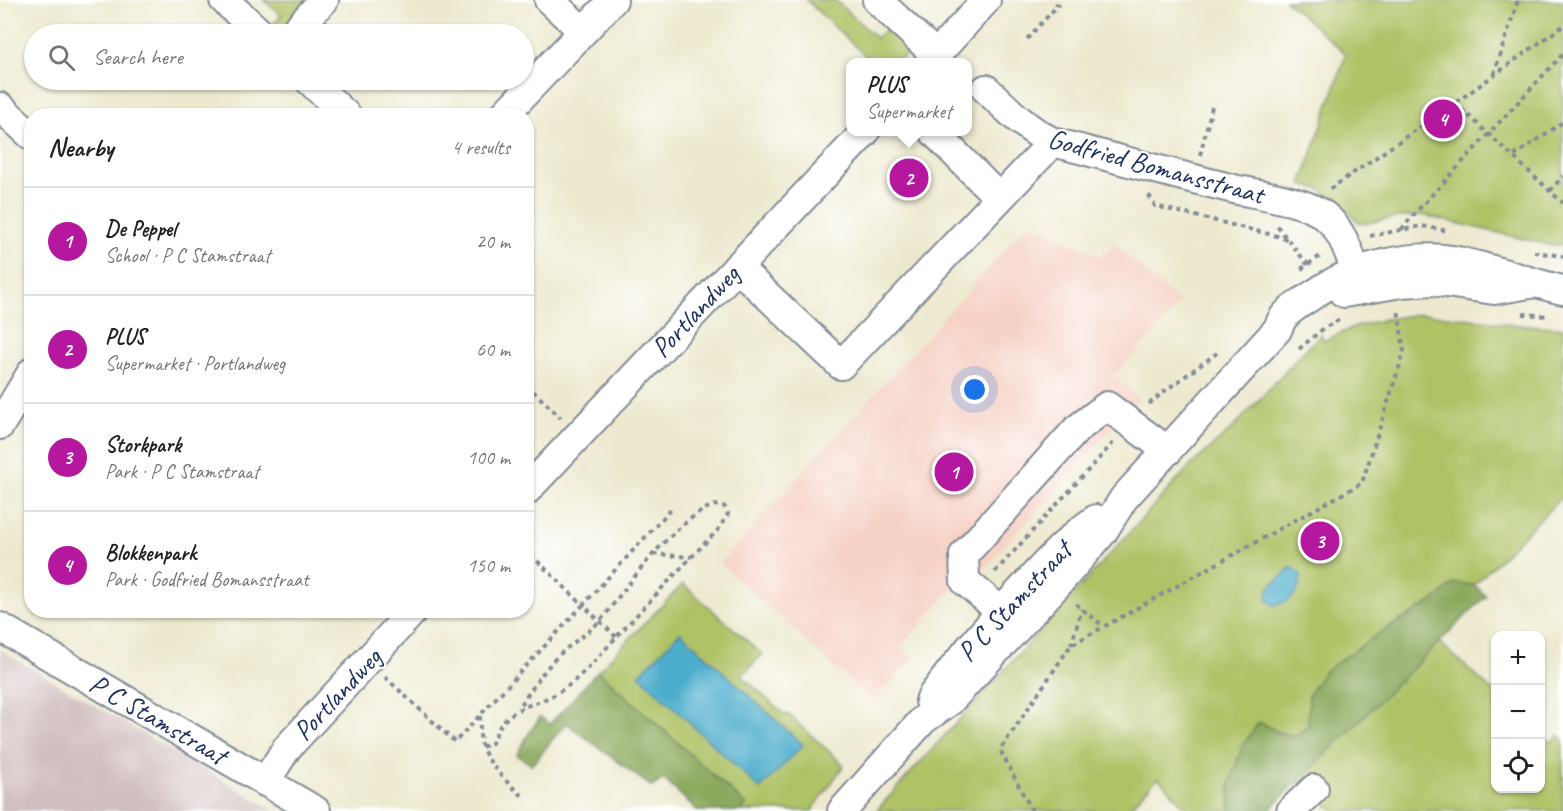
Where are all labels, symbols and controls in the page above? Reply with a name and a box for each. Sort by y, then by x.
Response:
search box [24,24,534,90]
icon: search [45,41,78,74]
text: Search here [93,43,183,71]
popup [846,58,972,136]
text: PLUS [867,71,907,99]
pin: 4 [1424,96,1462,142]
text: Supermarket [867,99,952,124]
street label: Godfried Bomansstraat [1044,120,1270,212]
text: Nearby [48,131,113,164]
text: 4 results [451,135,510,160]
pin: 2 [890,156,928,201]
text: De Peppel [105,215,176,243]
text: 1 [63,229,72,254]
text: 20 m [476,229,510,254]
text: School · P C Stamstraat [105,243,270,268]
street label: Portlandweg [643,256,748,365]
text: PLUS [105,323,146,351]
text: 2 [63,337,72,362]
text: 60 m [476,337,510,362]
text: Supermarket · Portlandweg [105,351,285,376]
your location [960,375,989,404]
text: Storkpark [105,431,181,459]
text: 3 [63,445,72,470]
text: 100 m [467,445,510,470]
pin: 1 [934,450,974,494]
text: Park · P C Stamstraat [105,459,259,484]
pin: 3 [1300,518,1340,564]
street label: P C Stamstraat [949,531,1081,669]
text: Blokkenpark [105,539,196,567]
text: 4 [63,553,72,578]
text: 150 m [467,553,510,578]
text: Park · Godfried Bomansstraat [105,567,309,592]
map controls [1491,631,1545,793]
button: + [1491,631,1545,685]
street label: Portlandweg [285,639,390,748]
street label: P C Stamstraat [83,666,236,774]
button: − [1491,685,1545,739]
button: locate [1491,739,1545,793]

